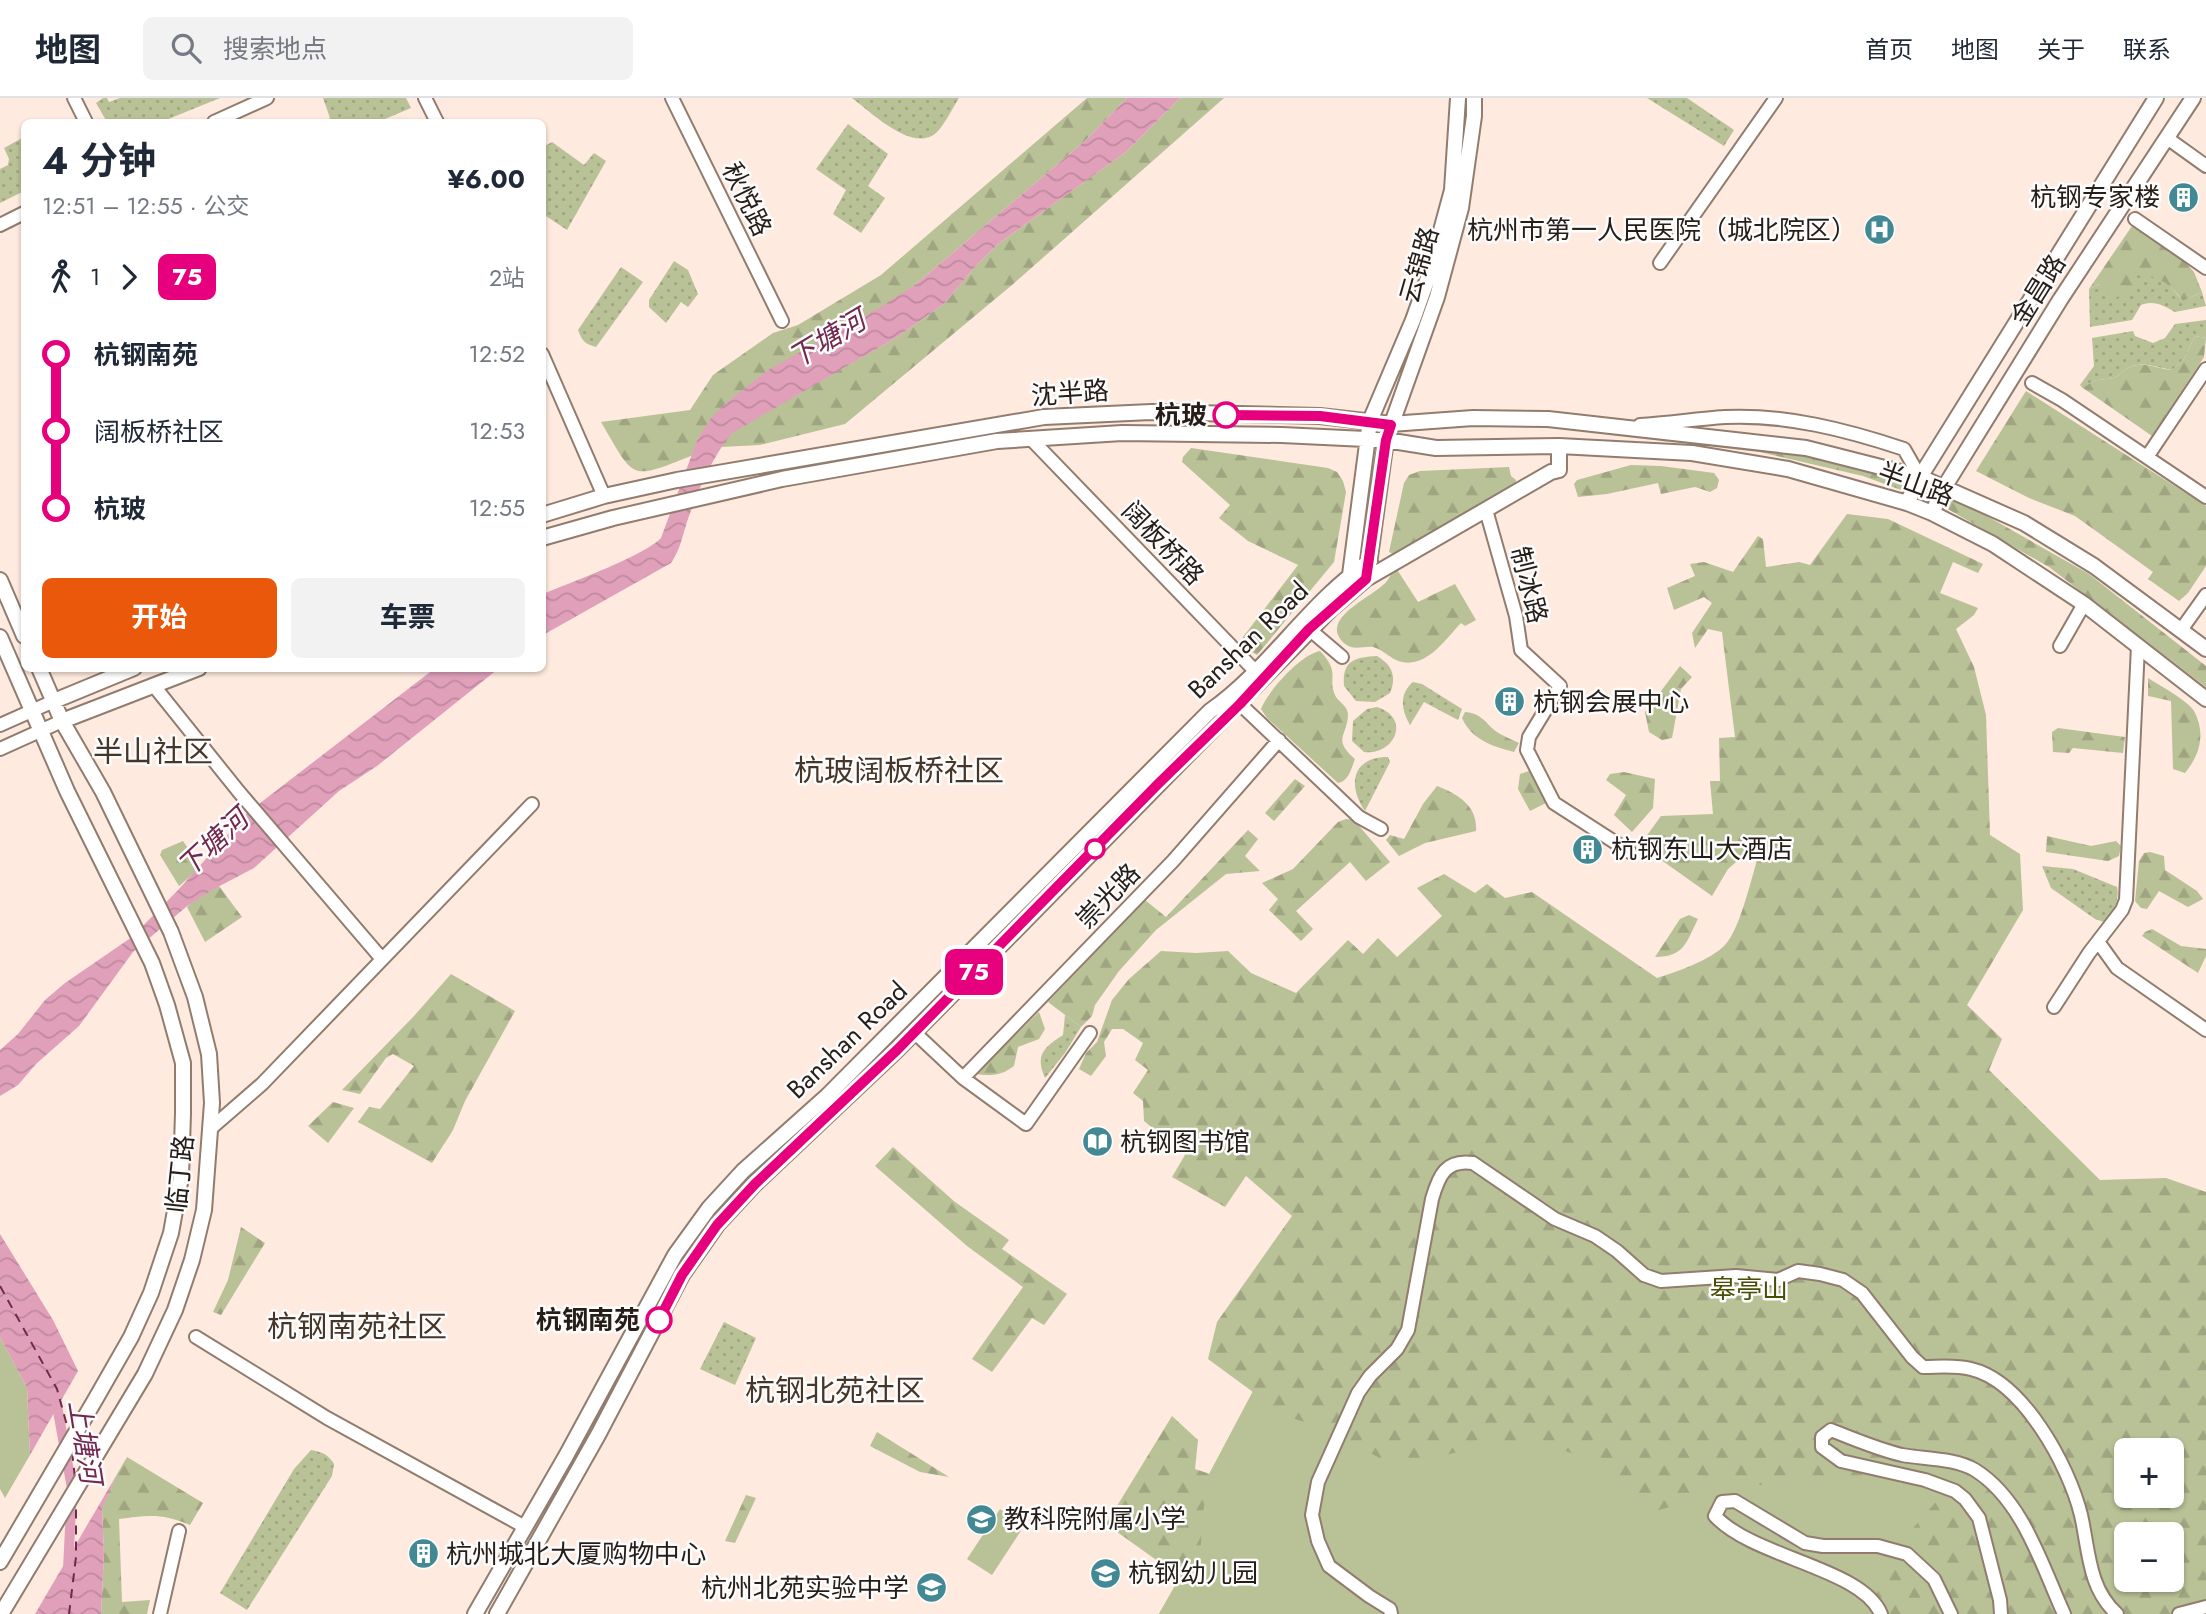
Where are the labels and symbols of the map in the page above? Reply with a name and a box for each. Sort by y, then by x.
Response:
street label: 秋悦路 [713,156,781,242]
place label: 杭钢专家楼 [2030,178,2160,216]
building icon: 杭钢专家楼 [2166,180,2200,214]
place label: 杭州市第一人民医院（城北院区） [1467,211,1857,249]
hospital icon: 杭州市第一人民医院（城北院区） [1863,213,1897,247]
street label: 云锦路 [1390,222,1448,308]
street label: 金昌路 [2001,247,2075,333]
water label: 下塘河 [780,297,878,378]
street label: 沈半路 [1030,371,1110,415]
place label: 杭玻 [1155,396,1207,434]
marker: 杭玻 [1213,402,1239,428]
street label: 半山路 [1873,453,1959,515]
street label: 阔板桥路 [1113,492,1213,594]
street label: 制冰路 [1501,543,1557,627]
street label: Banshan Road [1179,573,1317,707]
place label: 杭钢会展中心 [1533,683,1689,721]
building icon: 杭钢会展中心 [1493,685,1527,719]
district label: 半山社区 [93,730,213,773]
district label: 杭玻阔板桥社区 [794,749,1004,792]
water label: 下塘河 [168,796,261,887]
place label: 杭钢东山大酒店 [1611,830,1793,868]
building icon: 杭钢东山大酒店 [1571,832,1605,866]
unlabelled marker [1085,839,1105,859]
street label: 崇光路 [1067,855,1149,937]
line badge: 75 [942,949,1006,995]
street label: Banshan Road [778,973,916,1107]
place label: 杭钢图书馆 [1120,1123,1250,1161]
library icon: 杭钢图书馆 [1080,1125,1114,1159]
street label: 临丁路 [157,1133,203,1215]
park label: 皋亭山 [1710,1270,1788,1308]
place label: 杭钢南苑 [536,1301,640,1339]
district label: 杭钢南苑社区 [267,1305,447,1348]
marker: 杭钢南苑 [646,1307,672,1333]
district label: 杭钢北苑社区 [745,1369,925,1412]
water label: 上塘河 [58,1397,113,1492]
place label: 教科院附属小学 [1004,1500,1186,1538]
school or university icon: 教科院附属小学 [964,1502,998,1536]
place label: 杭州城北大厦购物中心 [446,1535,706,1573]
building icon: 杭州城北大厦购物中心 [406,1537,440,1571]
place label: 杭钢幼儿园 [1128,1554,1258,1592]
school or university icon: 杭钢幼儿园 [1088,1556,1122,1590]
place label: 杭州北苑实验中学 [701,1569,909,1607]
school or university icon: 杭州北苑实验中学 [915,1571,949,1605]

